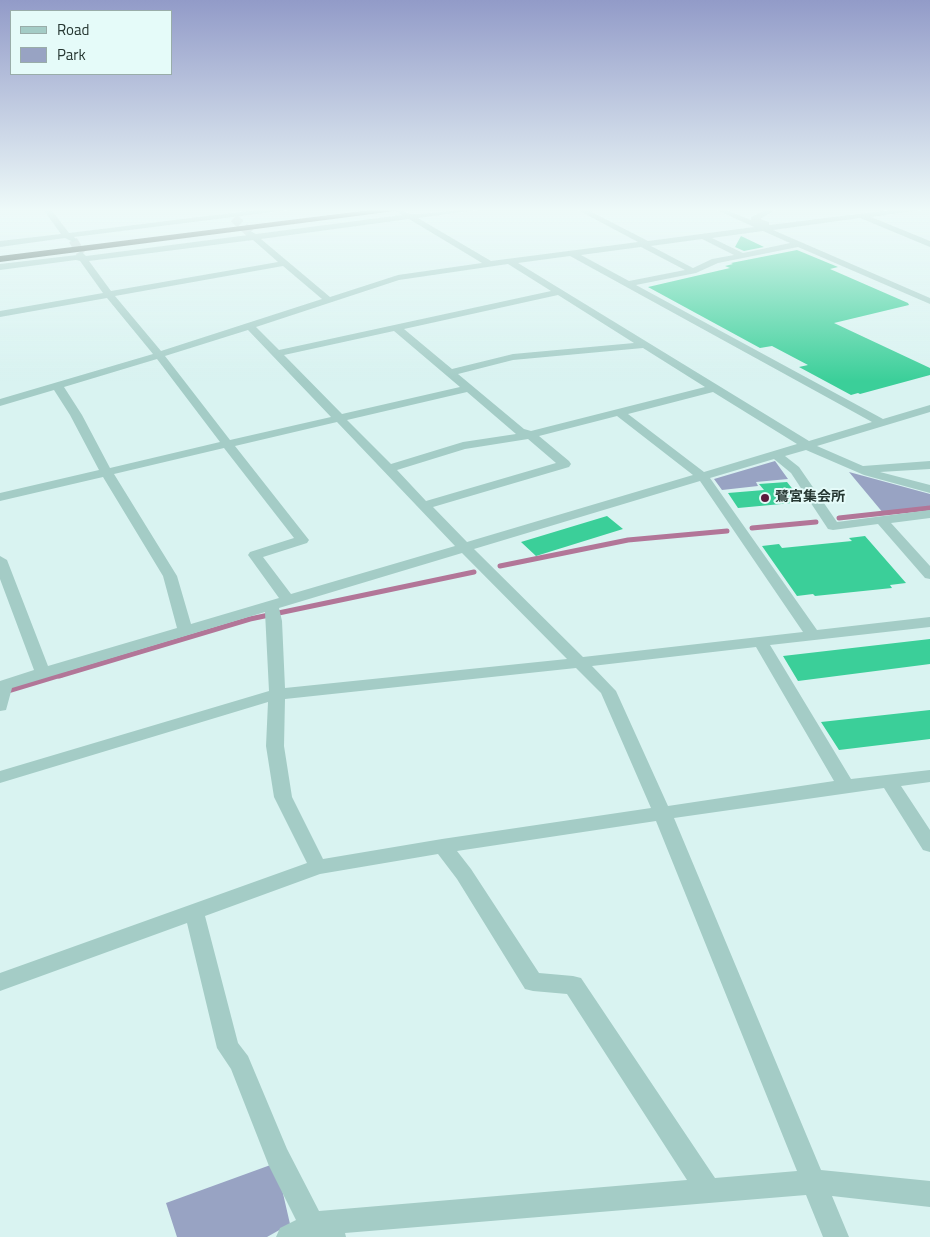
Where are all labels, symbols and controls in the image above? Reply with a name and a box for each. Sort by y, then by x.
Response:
legend [10,10,172,75]
text: Road [57,18,89,41]
text: Park [57,43,86,66]
place label: 鷺宮集会所 [775,490,845,506]
marker: 鷺宮集会所 [759,492,771,504]

